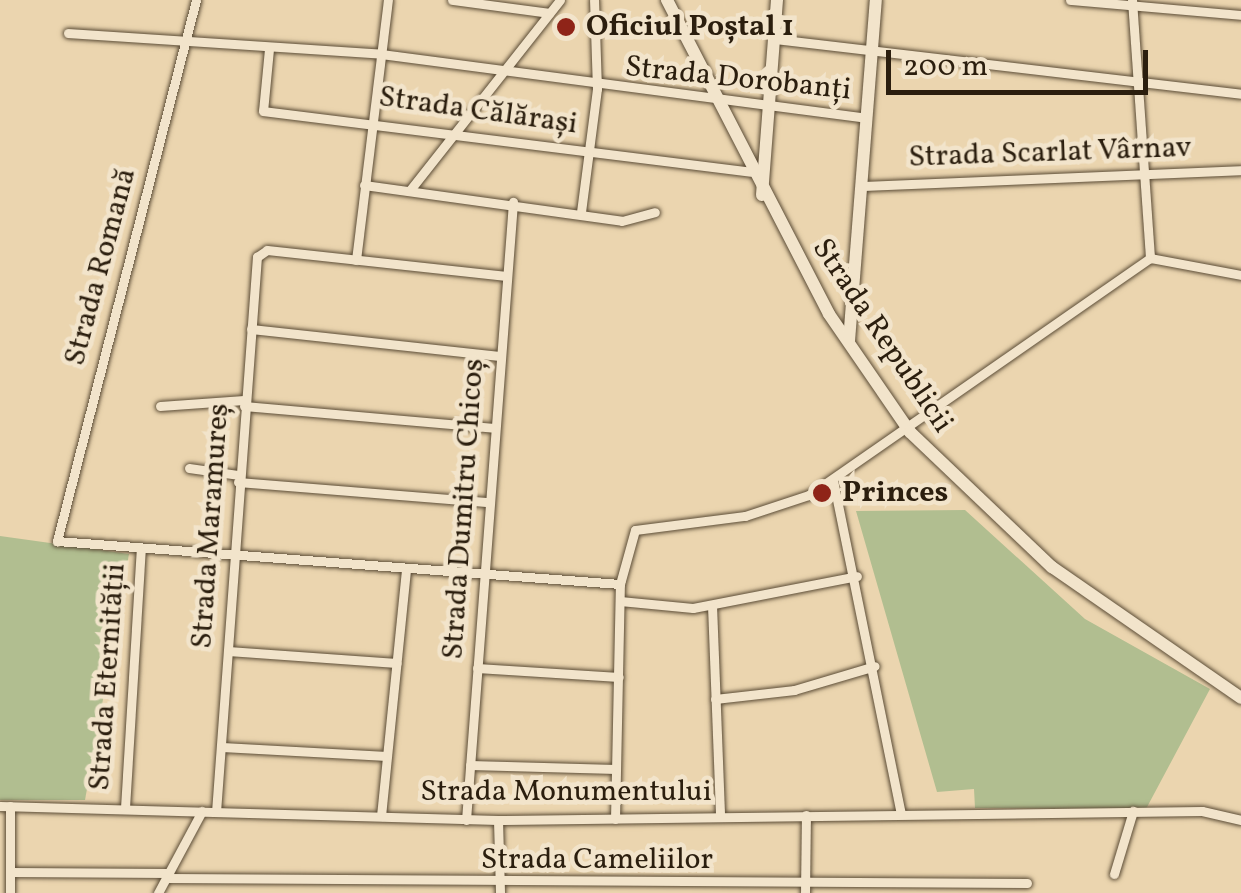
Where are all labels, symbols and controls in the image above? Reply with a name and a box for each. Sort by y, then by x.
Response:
place label: Oficiul Poștal 1 [586,9,794,45]
marker: Oficiul Poștal 1 [555,16,577,38]
scale bar [891,30,1154,92]
text: 200 m [903,46,988,88]
street label: Strada Dorobanți [623,49,853,109]
street label: Strada Călărași [376,79,580,143]
street label: Strada Scarlat Vârnav [907,130,1193,176]
street label: Strada Romană [57,164,145,370]
street label: Strada Republicii [804,232,960,440]
street label: Strada Dumitru Chicoș [436,357,492,661]
street label: Strada Maramureș [184,402,238,650]
place label: Princes [842,475,948,511]
marker: Princes [811,482,833,504]
street label: Strada Eternității [82,562,134,792]
street label: Strada Monumentului [420,774,712,810]
street label: Strada Cameliilor [481,842,713,878]

